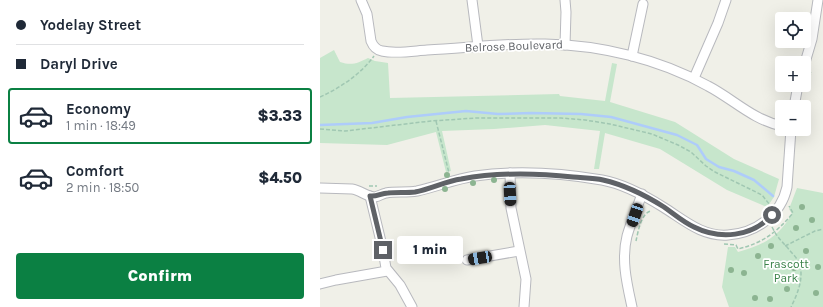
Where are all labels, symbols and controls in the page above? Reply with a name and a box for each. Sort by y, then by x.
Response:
map controls [775,12,811,136]
button: locate [775,12,811,48]
text: Yodelay Street [40,16,141,34]
street label: Belrose Boulevard [465,37,563,55]
text: Daryl Drive [40,55,118,73]
button: + [775,56,811,92]
icon: car [18,98,54,134]
text: Economy [66,100,131,118]
button: − [775,100,811,136]
text: $3.33 [257,107,302,125]
text: 1 min · 18:49 [66,118,136,133]
icon: car [18,160,54,196]
text: Comfort [66,162,124,180]
text: $4.50 [258,169,302,187]
text: 2 min · 18:50 [66,180,139,195]
car [503,182,517,206]
car [625,202,645,228]
route start [763,206,781,224]
callout: 1 min [397,236,463,264]
route end [374,241,392,259]
text: 1 min [413,242,447,257]
car [467,250,493,266]
button: Confirm [16,253,304,299]
park label: Frascott Park [763,257,809,285]

